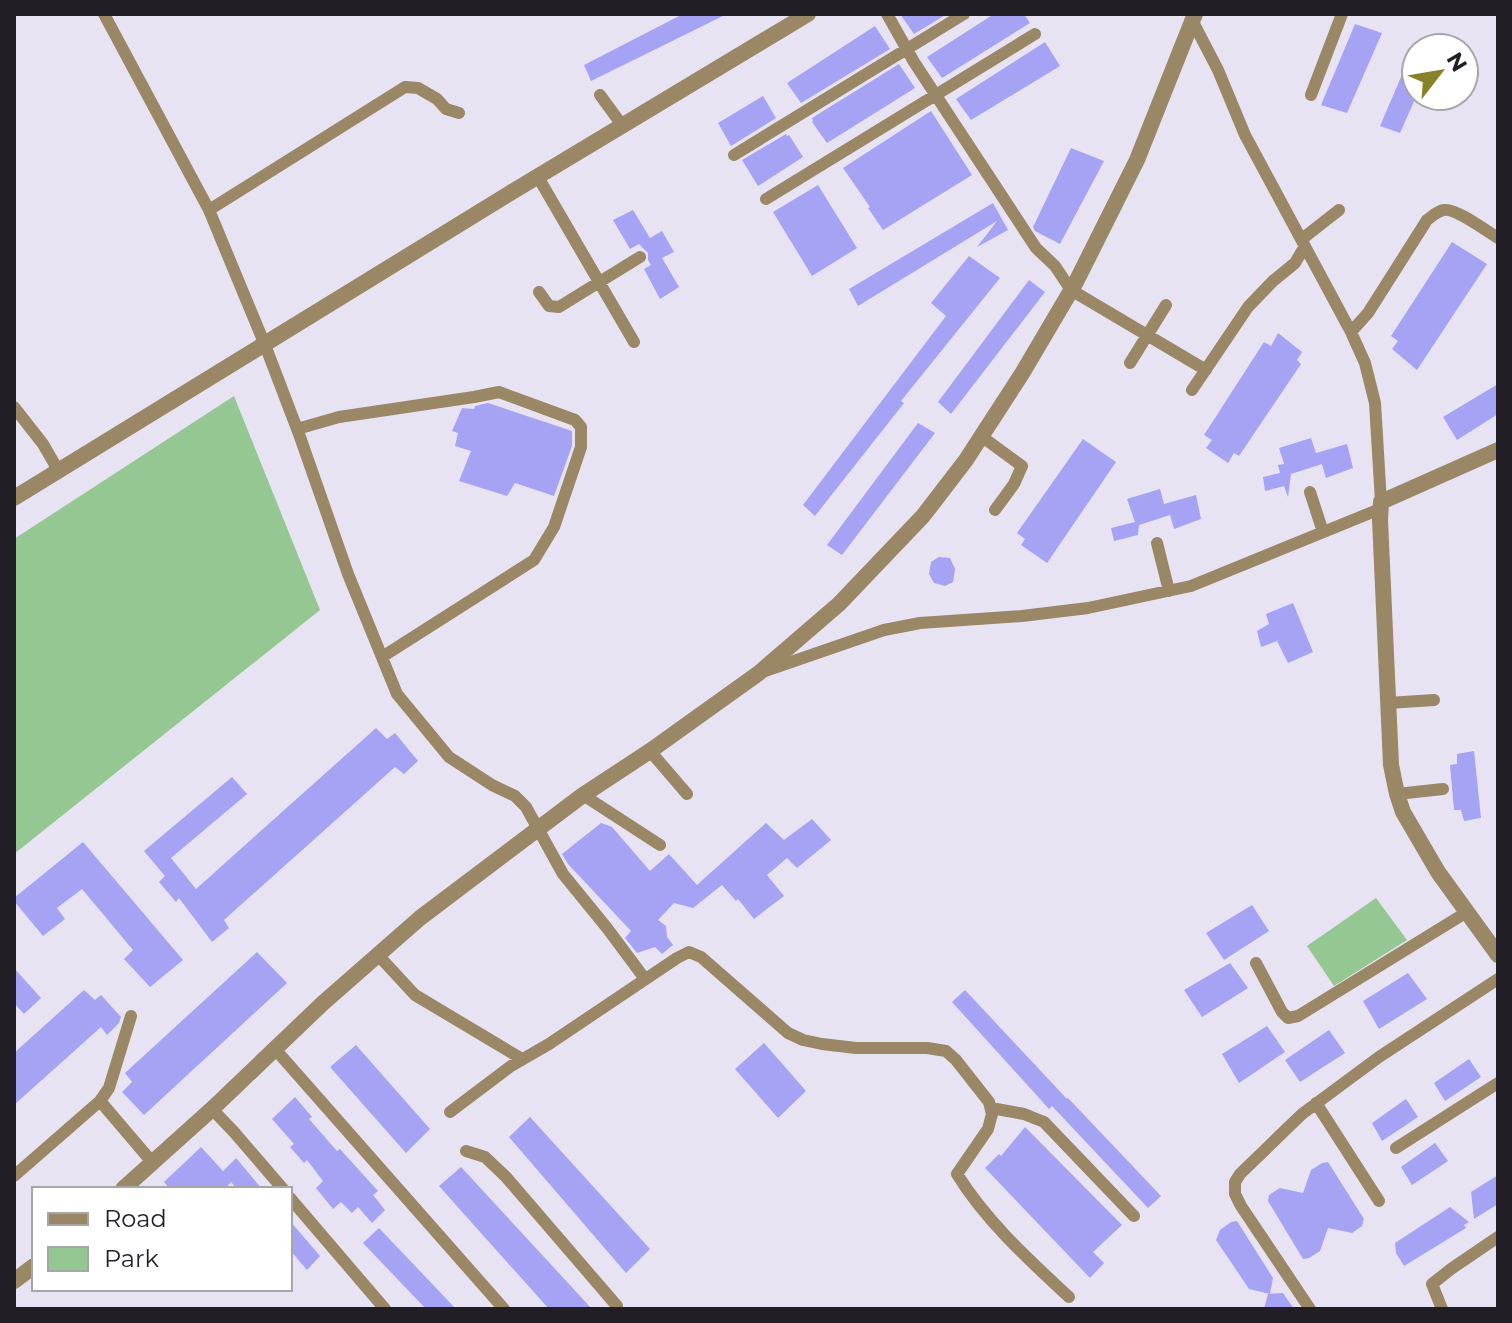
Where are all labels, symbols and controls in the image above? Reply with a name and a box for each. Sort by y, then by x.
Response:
north arrow [1400,32,1480,112]
text: N [1441,47,1473,77]
legend [32,1187,292,1291]
text: Road [104,1204,167,1233]
text: Park [104,1244,159,1273]

